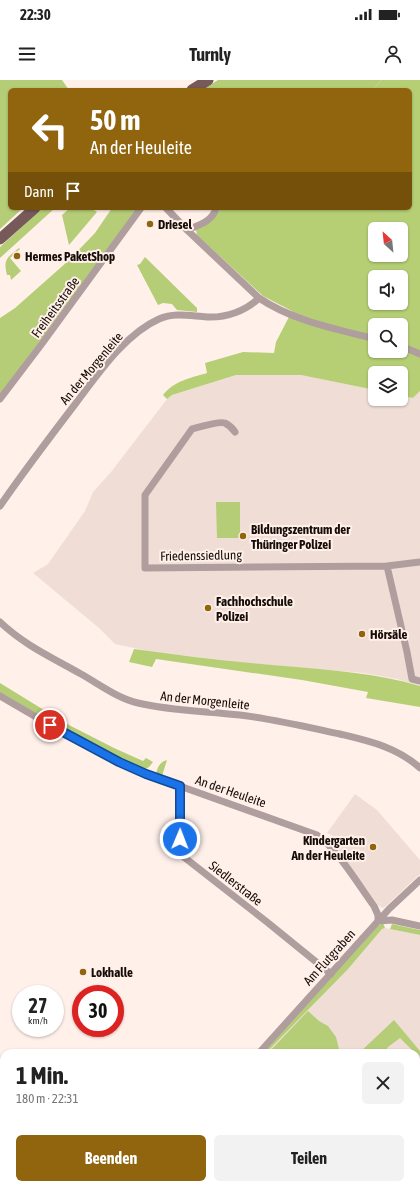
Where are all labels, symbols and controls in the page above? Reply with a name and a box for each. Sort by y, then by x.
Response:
text: 22:30 [20,6,51,23]
icon: menu [16,43,38,65]
icon: person [382,43,404,65]
text: Turnly [189,44,231,65]
icon: left [24,104,76,156]
text: 50 m [90,104,140,136]
text: An der Heuleite [90,137,192,158]
icon: arrive [62,180,84,202]
text: Dann [24,183,54,200]
place label: Driesel [158,217,192,232]
marker: Driesel [145,219,155,229]
north arrow [368,222,408,262]
map controls [368,222,408,406]
place label: Hermes PaketShop [25,249,115,264]
marker: Hermes PaketShop [12,251,22,261]
button: sound [368,270,408,310]
street label: Freiheitsstraße [28,274,82,341]
button: search [368,318,408,358]
street label: An der Morgenleite [57,329,126,407]
button: layers [368,366,408,406]
place label: Bildungszentrum der Thüringer Polizei [251,522,351,552]
marker: Bildungszentrum der Thüringer Polizei [238,531,248,541]
street label: Friedenssiedlung [160,547,242,564]
place label: Fachhochschule Polizei [216,594,293,624]
marker: Fachhochschule Polizei [203,603,213,613]
place label: Hörsäle [370,627,407,642]
marker: Hörsäle [357,629,367,639]
street label: An der Morgenleite [160,688,250,713]
pin [33,708,67,742]
icon: arrive [39,714,61,736]
street label: An der Heuleite [194,772,268,811]
position arrow [159,818,201,860]
place label: Kindergarten An der Heuleite [290,833,365,863]
marker: Kindergarten An der Heuleite [368,842,378,852]
street label: Siedlerstraße [206,858,265,909]
street label: Am Flutgraben [300,926,358,988]
place label: Lokhalle [91,965,133,980]
marker: Lokhalle [78,967,88,977]
speed limit sign: 30 [72,985,124,1037]
text: 27 [29,994,47,1017]
text: km/h [28,1015,48,1026]
text: 1 Min. [16,1062,68,1089]
button: close [362,1062,404,1104]
text: 180 m · 22:31 [16,1091,79,1106]
button: Beenden [16,1135,206,1181]
button: Teilen [214,1135,404,1181]

